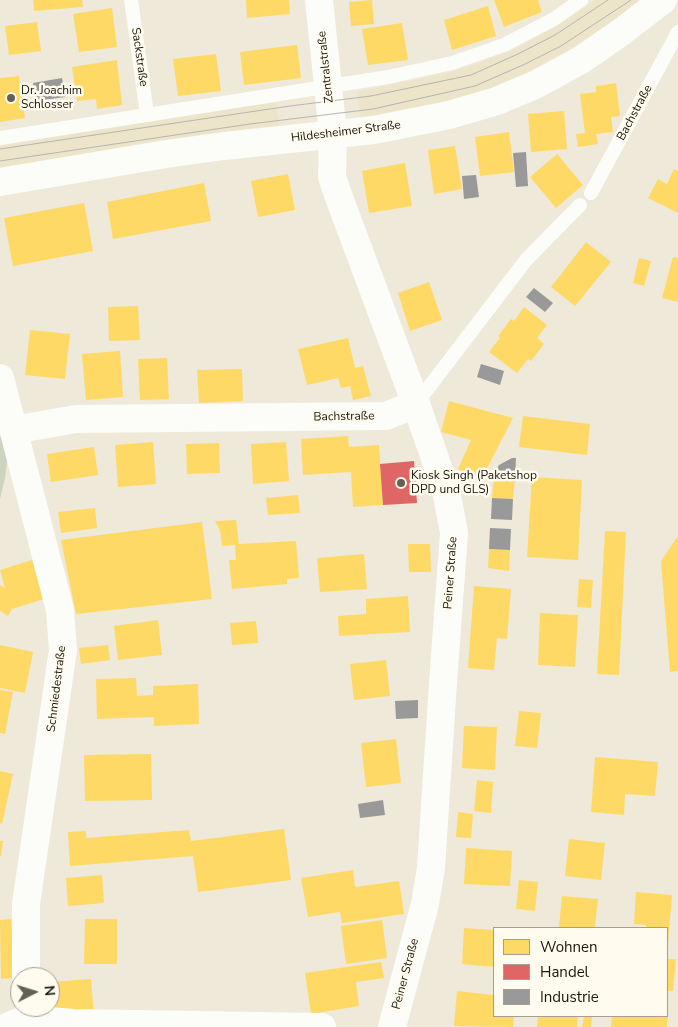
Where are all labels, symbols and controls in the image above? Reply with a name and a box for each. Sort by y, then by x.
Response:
street label: Sackstraße [128,27,150,87]
street label: Zentralstraße [315,30,337,104]
street label: Bachstraße [614,83,656,143]
place label: Dr. Joachim Schlosser [21,84,82,112]
marker: Dr. Joachim Schlosser [5,92,17,104]
street label: Hildesheimer Straße [290,118,402,146]
street label: Bachstraße [313,409,375,425]
place label: Kiosk Singh (Paketshop DPD und GLS) [411,469,537,497]
marker: Kiosk Singh (Paketshop DPD und GLS) [395,477,407,489]
street label: Peiner Straße [441,536,461,610]
street label: Schmiedestraße [45,645,69,733]
legend [493,927,668,1017]
street label: Peiner Straße [390,937,422,1011]
text: Wohnen [540,937,598,957]
text: Handel [540,962,589,982]
north arrow [10,967,60,1017]
text: N [40,985,59,997]
text: Industrie [540,987,599,1007]

